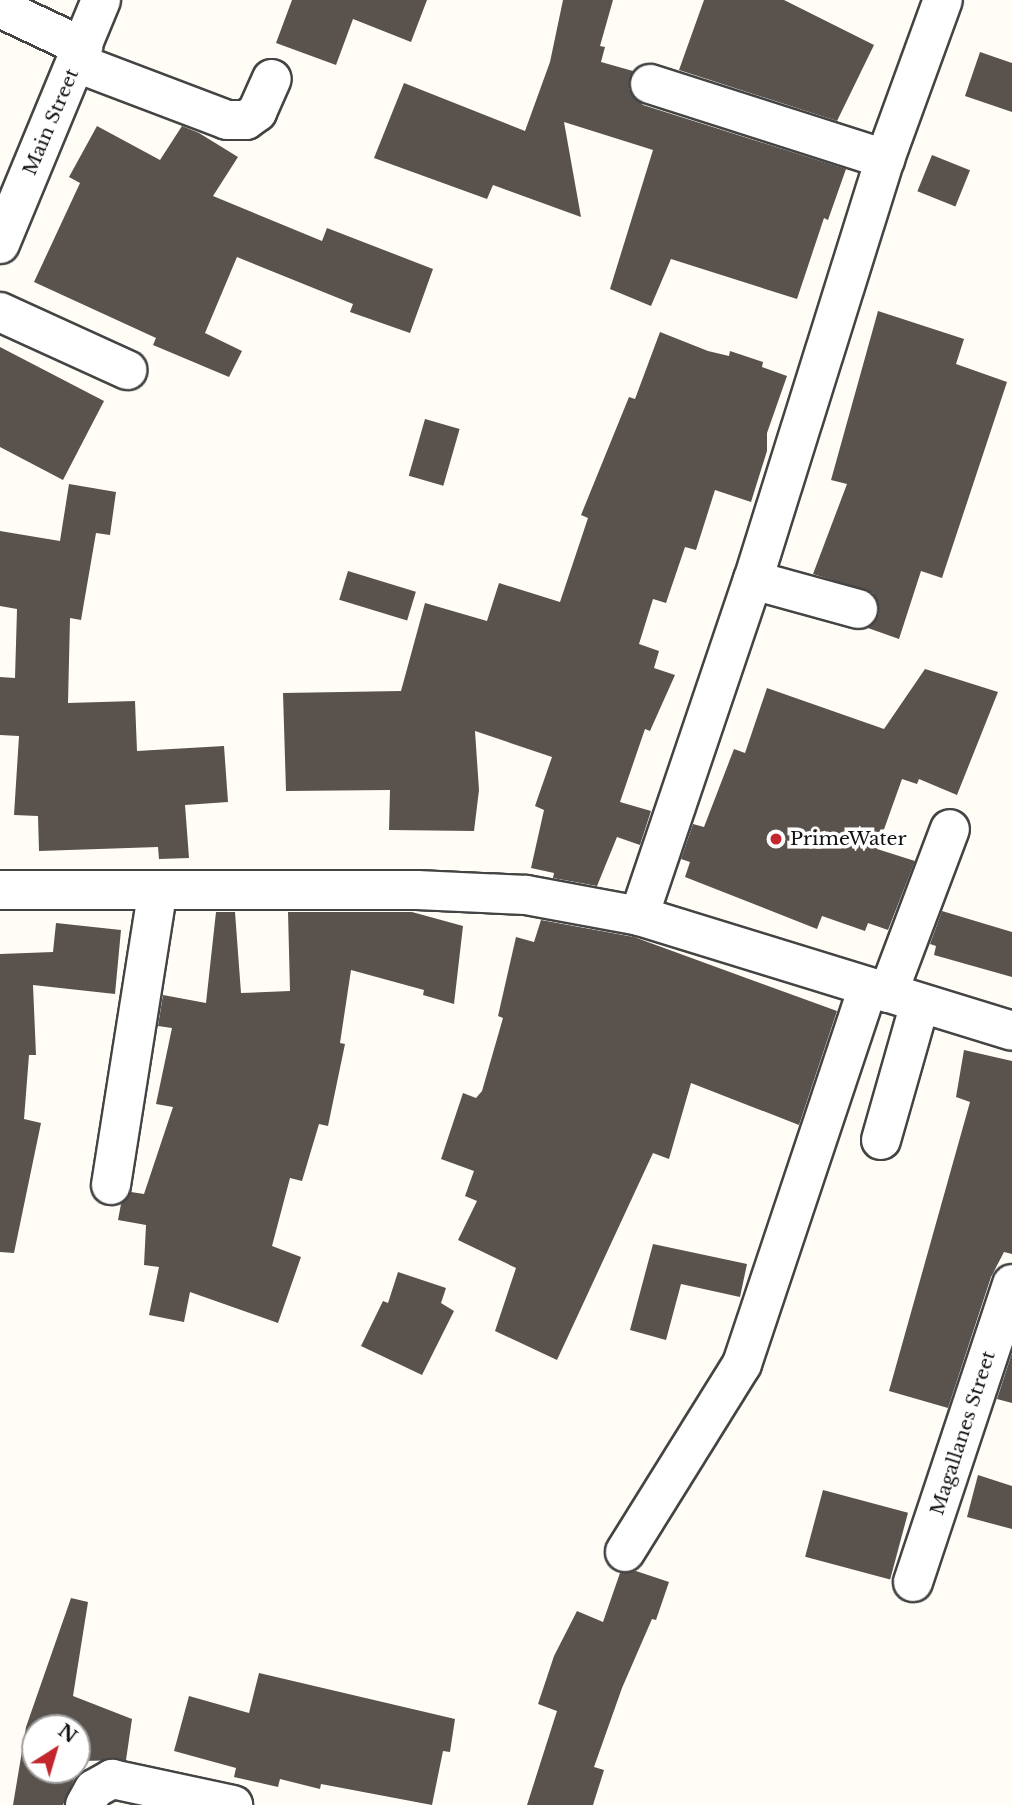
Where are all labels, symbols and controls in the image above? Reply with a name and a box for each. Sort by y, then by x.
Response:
street label: Main Street [18,65,84,179]
place label: PrimeWater [790,828,907,850]
marker: PrimeWater [768,831,784,847]
street label: Magallanes Street [926,1348,1000,1518]
north arrow [21,1714,91,1784]
text: N [54,1719,82,1748]

